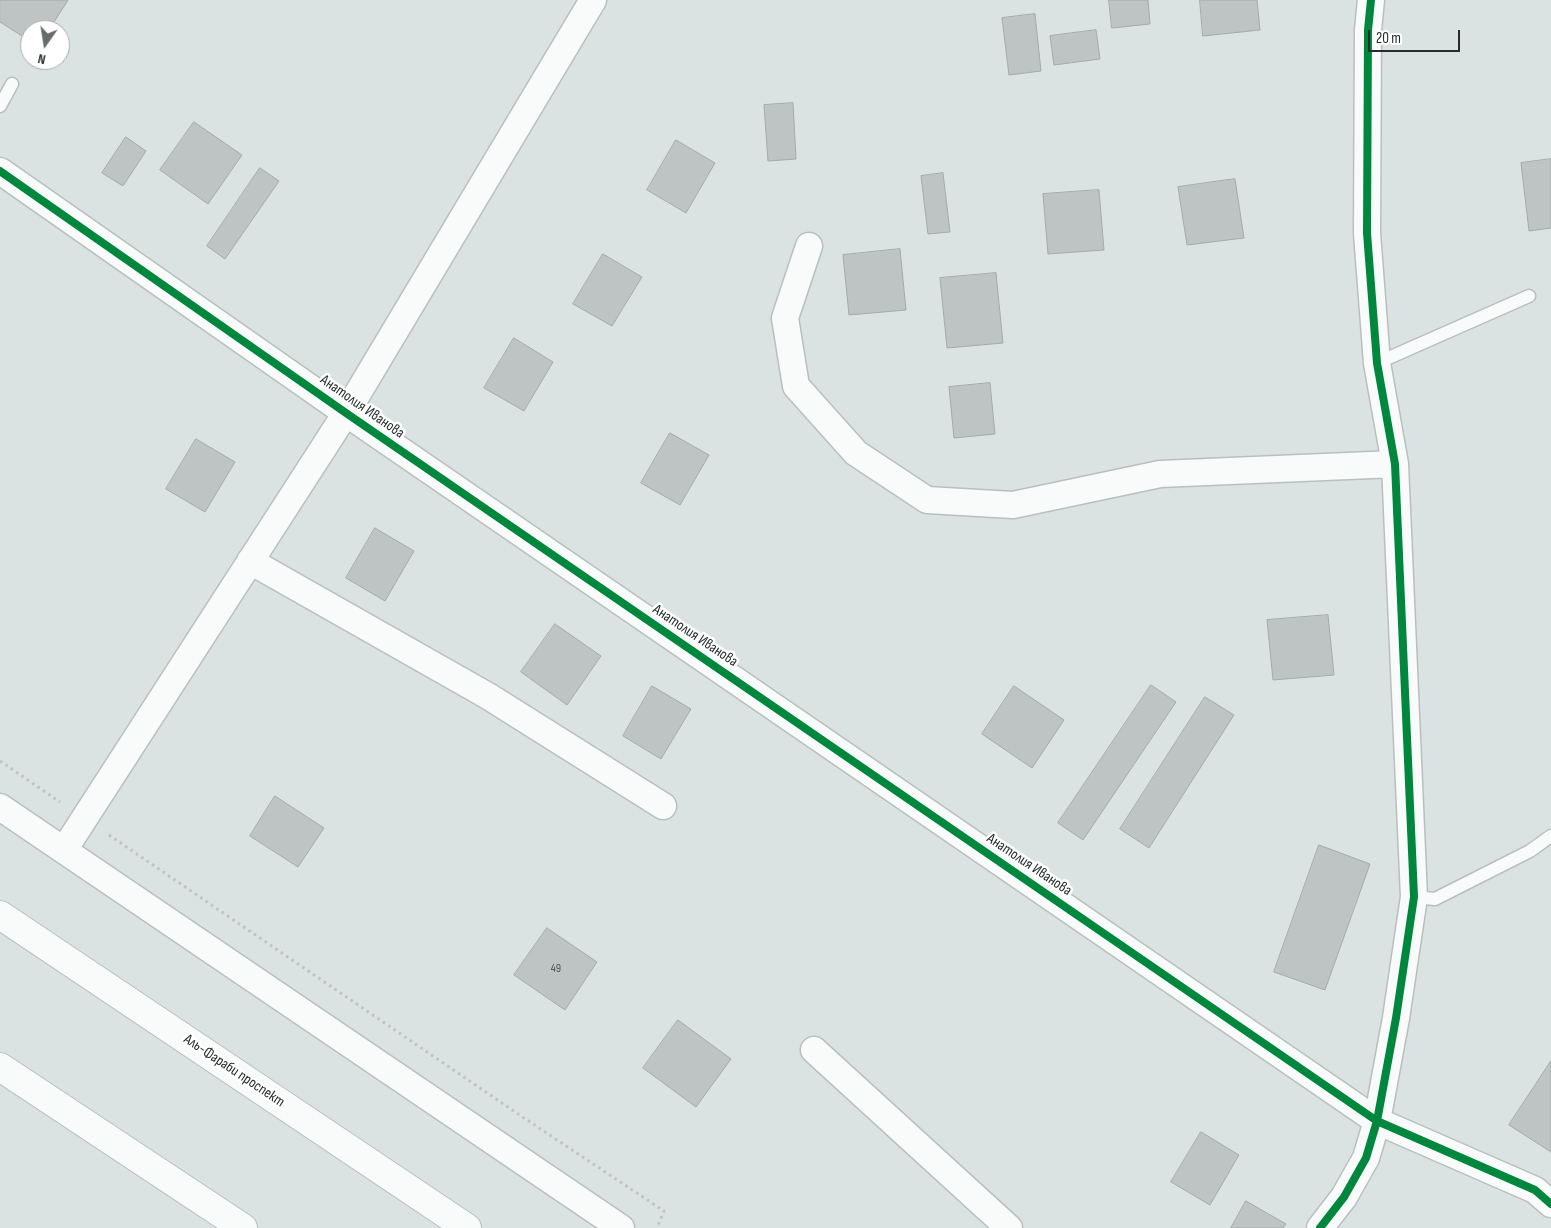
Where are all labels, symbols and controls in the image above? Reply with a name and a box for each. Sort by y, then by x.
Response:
north arrow [20,20,70,70]
scale bar [1371,20,1464,52]
text: 20 m [1376,29,1401,48]
text: N [36,50,47,68]
street label: Анатолия Иванова [317,371,407,443]
street label: Анатолия Иванова [649,601,741,671]
street label: Анатолия Иванова [983,830,1075,900]
house number: 49 [551,962,561,976]
street label: Аль-Фараби проспект [180,1031,288,1111]

